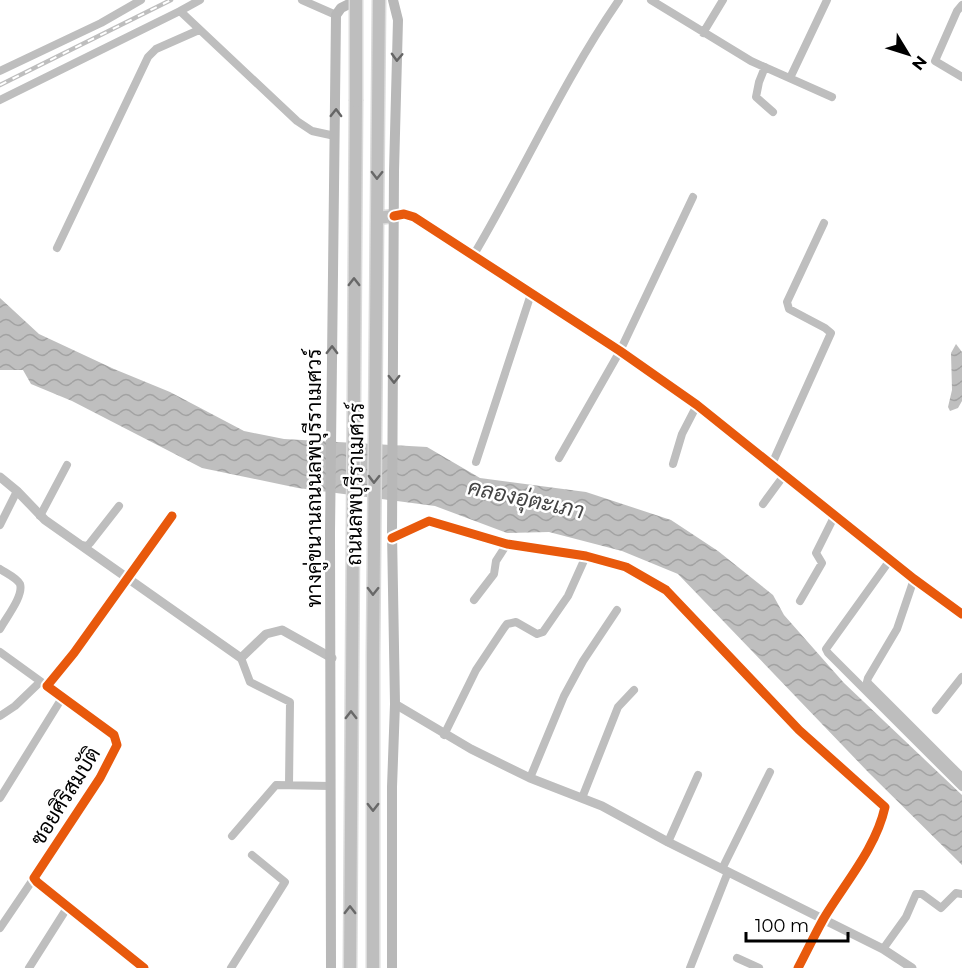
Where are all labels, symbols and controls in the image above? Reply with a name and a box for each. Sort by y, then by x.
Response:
north arrow [878,24,938,84]
text: N [908,52,931,74]
one-way arrow [391,53,403,62]
one-way arrow [329,109,342,118]
one-way arrow [371,170,383,179]
one-way arrow [348,277,360,286]
one-way arrow [326,346,338,355]
street label: ทางคู่ขนานถนนลพบุรีราเมศวร์ [300,349,329,607]
one-way arrow [388,375,400,384]
street label: ถนนลพบุรีราเมศวร์ [340,402,371,566]
water label: คลองอุ่ตะเภา [465,474,587,526]
one-way arrow [368,475,380,484]
one-way arrow [367,587,379,596]
one-way arrow [345,710,357,719]
street label: ซอยศิริสมบัติ [25,742,105,850]
one-way arrow [367,803,379,812]
one-way arrow [344,905,356,914]
scale bar [746,905,848,943]
text: 100 m [755,915,809,937]

